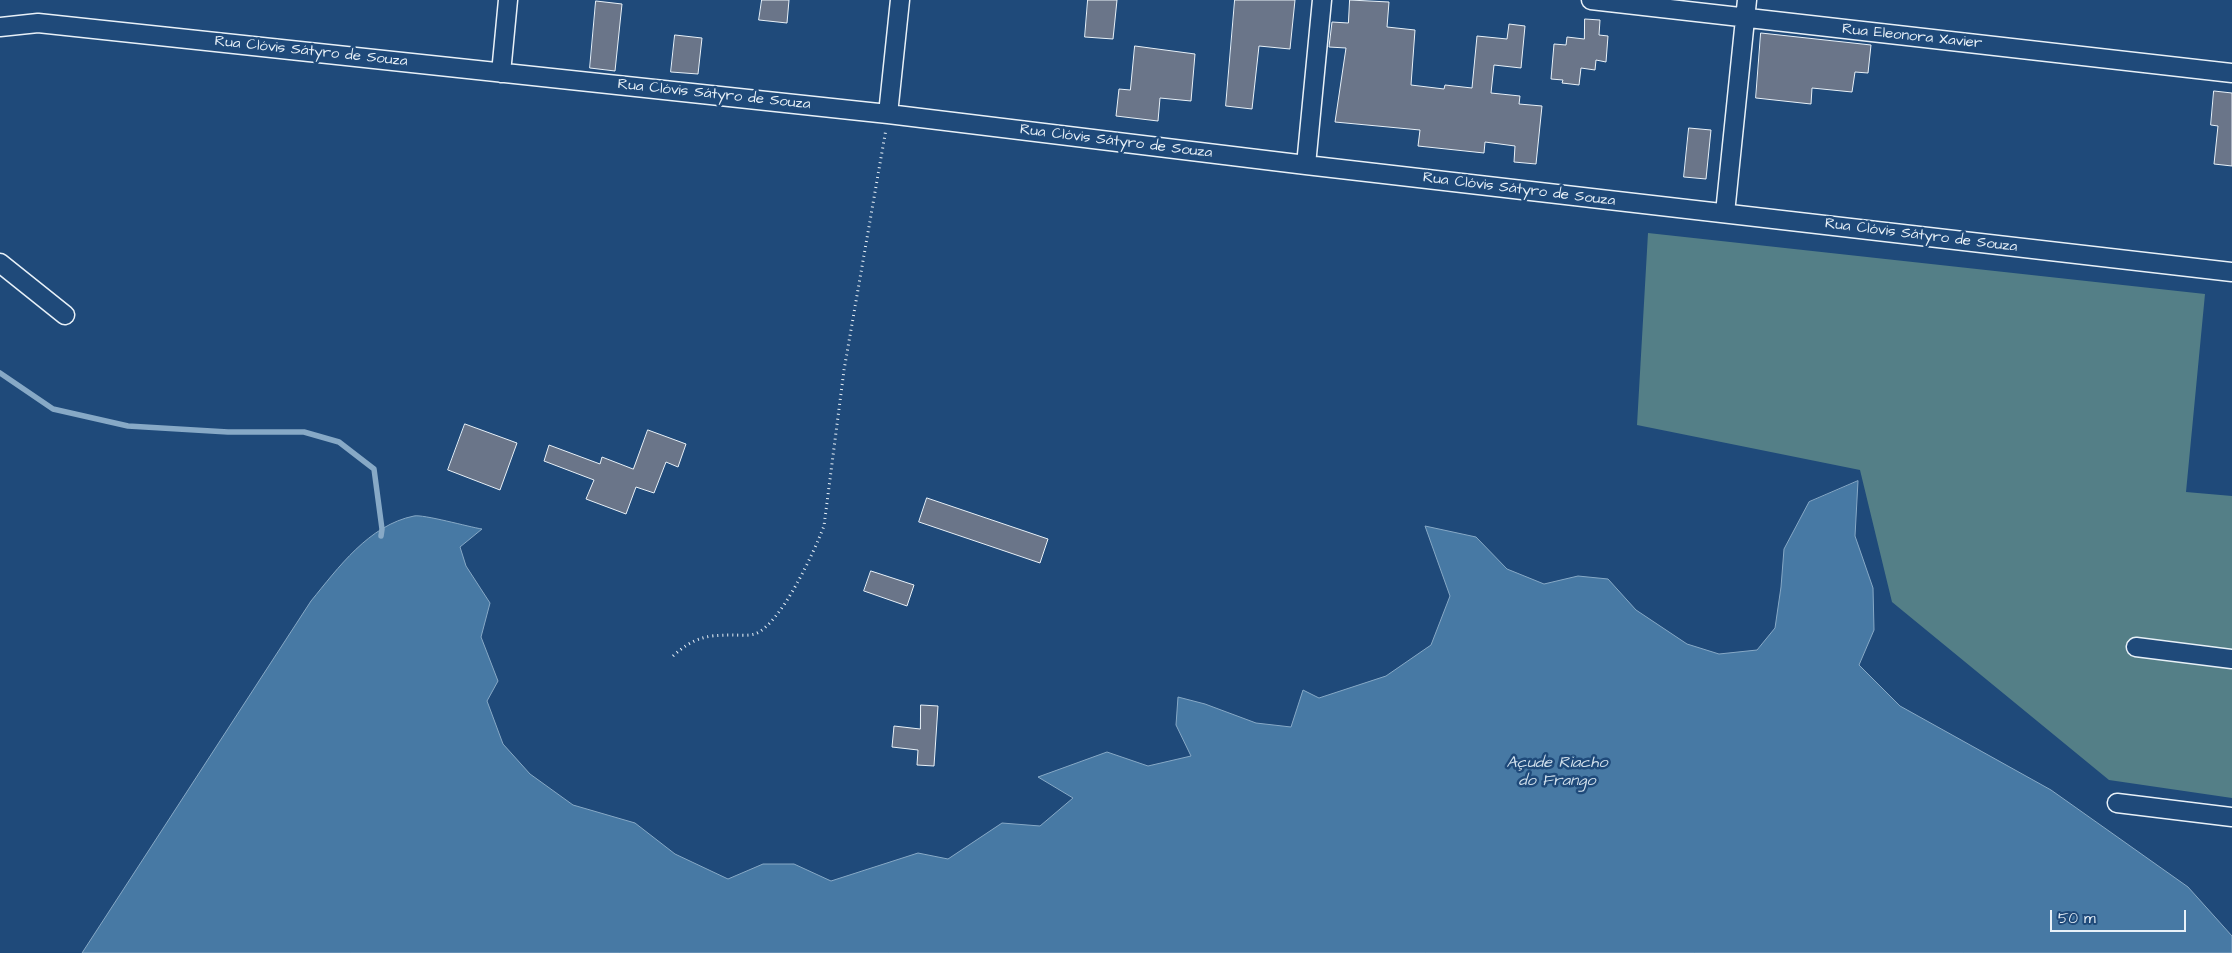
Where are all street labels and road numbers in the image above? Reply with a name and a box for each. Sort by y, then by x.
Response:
street label: Rua Eleonora Xavier [1841,21,1983,53]
street label: Rua Clóvis Sátyro de Souza [214,33,408,71]
street label: Rua Clóvis Sátyro de Souza [617,76,811,114]
street label: Rua Clóvis Sátyro de Souza [1019,121,1213,163]
street label: Rua Clóvis Sátyro de Souza [1422,169,1616,211]
street label: Rua Clóvis Sátyro de Souza [1824,215,2018,257]

